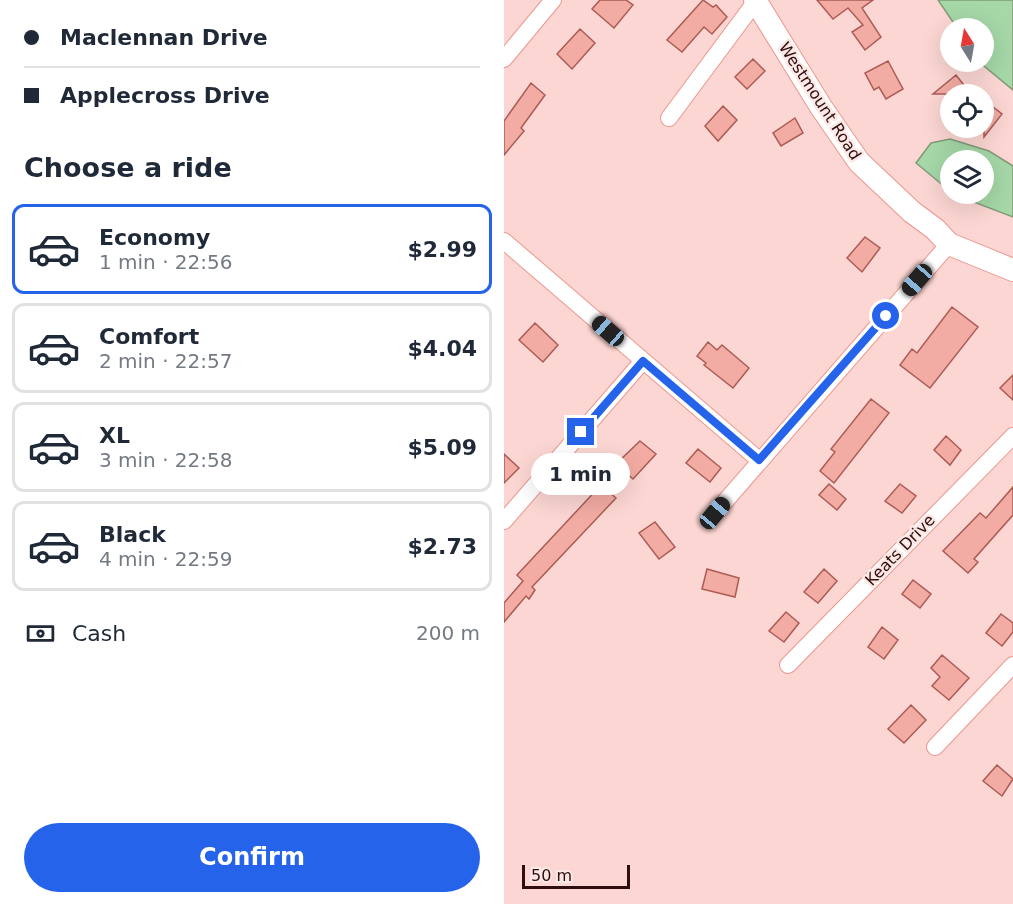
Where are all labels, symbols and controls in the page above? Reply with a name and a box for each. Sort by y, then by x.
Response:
north arrow [940,18,994,72]
map controls [940,18,994,204]
text: Maclennan Drive [60,25,268,50]
street label: Westmount Road [775,39,865,163]
text: Applecross Drive [60,83,270,108]
button: locate [940,84,994,138]
button: layers [940,150,994,204]
text: Choose a ride [24,152,232,183]
icon: car [27,222,81,276]
text: Economy [99,225,210,250]
text: $2.99 [407,237,477,262]
text: 1 min · 22:56 [99,250,233,274]
car [898,261,936,299]
route start [872,302,899,329]
car [589,312,627,350]
icon: car [27,321,81,375]
text: Comfort [99,324,199,349]
text: $4.04 [407,336,477,361]
text: 2 min · 22:57 [99,349,233,373]
route end [567,418,594,445]
icon: car [27,420,81,474]
text: XL [99,423,130,448]
text: $5.09 [407,435,477,460]
text: 3 min · 22:58 [99,448,233,472]
callout: 1 min [532,453,631,495]
text: 1 min [549,462,612,486]
car [697,493,733,533]
street label: Keats Drive [861,510,939,590]
icon: car [27,519,81,573]
text: Black [99,522,166,547]
text: $2.73 [407,534,477,559]
text: 4 min · 22:59 [99,547,233,571]
icon: cash [24,617,57,650]
text: Cash [72,621,126,646]
text: 200 m [416,621,480,645]
button: Confirm [24,823,480,892]
scale bar [522,862,630,890]
text: 50 m [531,866,572,885]

